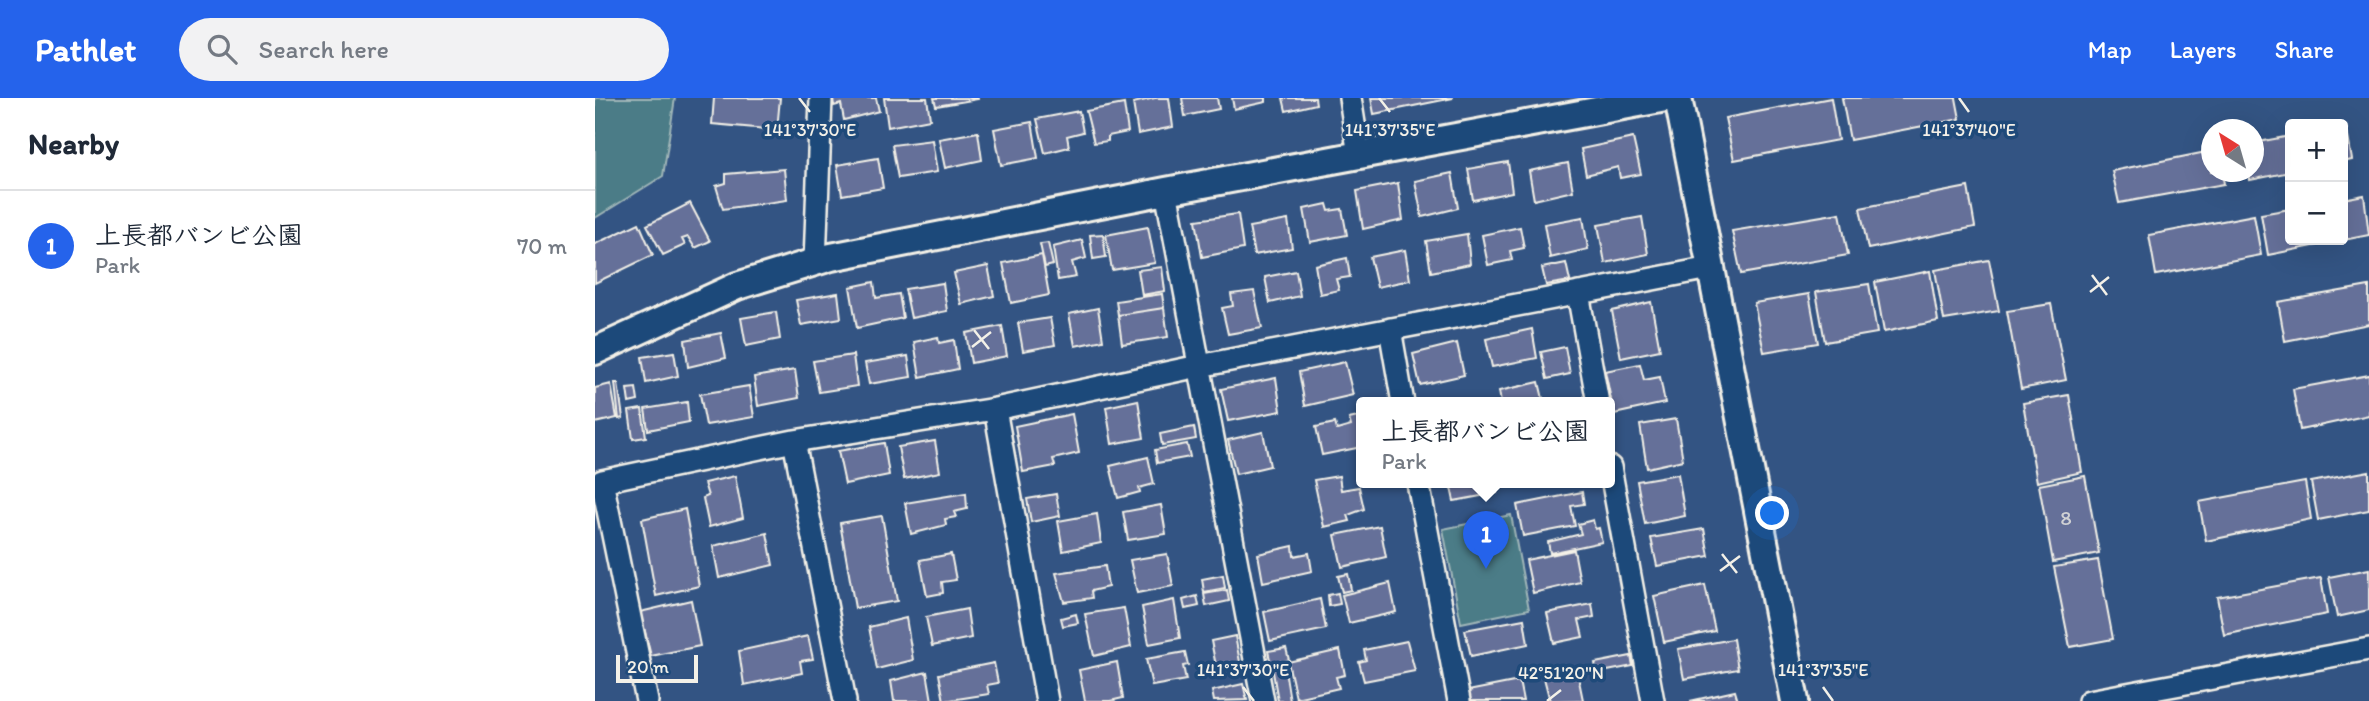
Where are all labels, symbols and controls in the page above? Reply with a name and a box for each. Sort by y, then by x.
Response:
search box [179,18,669,81]
text: Pathlet [35,30,137,69]
icon: search [203,30,241,68]
text: Search here [259,33,389,65]
text: Map [2088,35,2132,64]
text: Layers [2170,35,2237,64]
text: Share [2275,35,2334,64]
text: 141°37'30"E [764,119,856,141]
text: 141°37'35"E [1345,119,1435,141]
text: 141°37'40"E [1922,119,2016,141]
north arrow [2201,119,2264,182]
map controls [2285,119,2348,245]
button: + [2285,119,2348,182]
text: Nearby [28,125,119,162]
button: − [2285,182,2348,245]
text: 上長都バンビ公園 [95,219,303,251]
text: 1 [46,232,56,260]
text: 70 m [517,232,567,260]
text: Park [95,251,140,279]
popup [1356,397,1615,488]
text: 上長都バンビ公園 [1381,415,1590,447]
text: Park [1381,447,1427,475]
your location [1755,496,1789,530]
house number: 8 [2060,505,2072,530]
pin: 1 [1463,511,1509,569]
scale bar [616,652,698,684]
text: 20 m [627,655,669,678]
text: 141°37'30"E [1197,659,1289,681]
text: 141°37'35"E [1778,659,1868,681]
text: 42°51'20"N [1518,662,1604,684]

